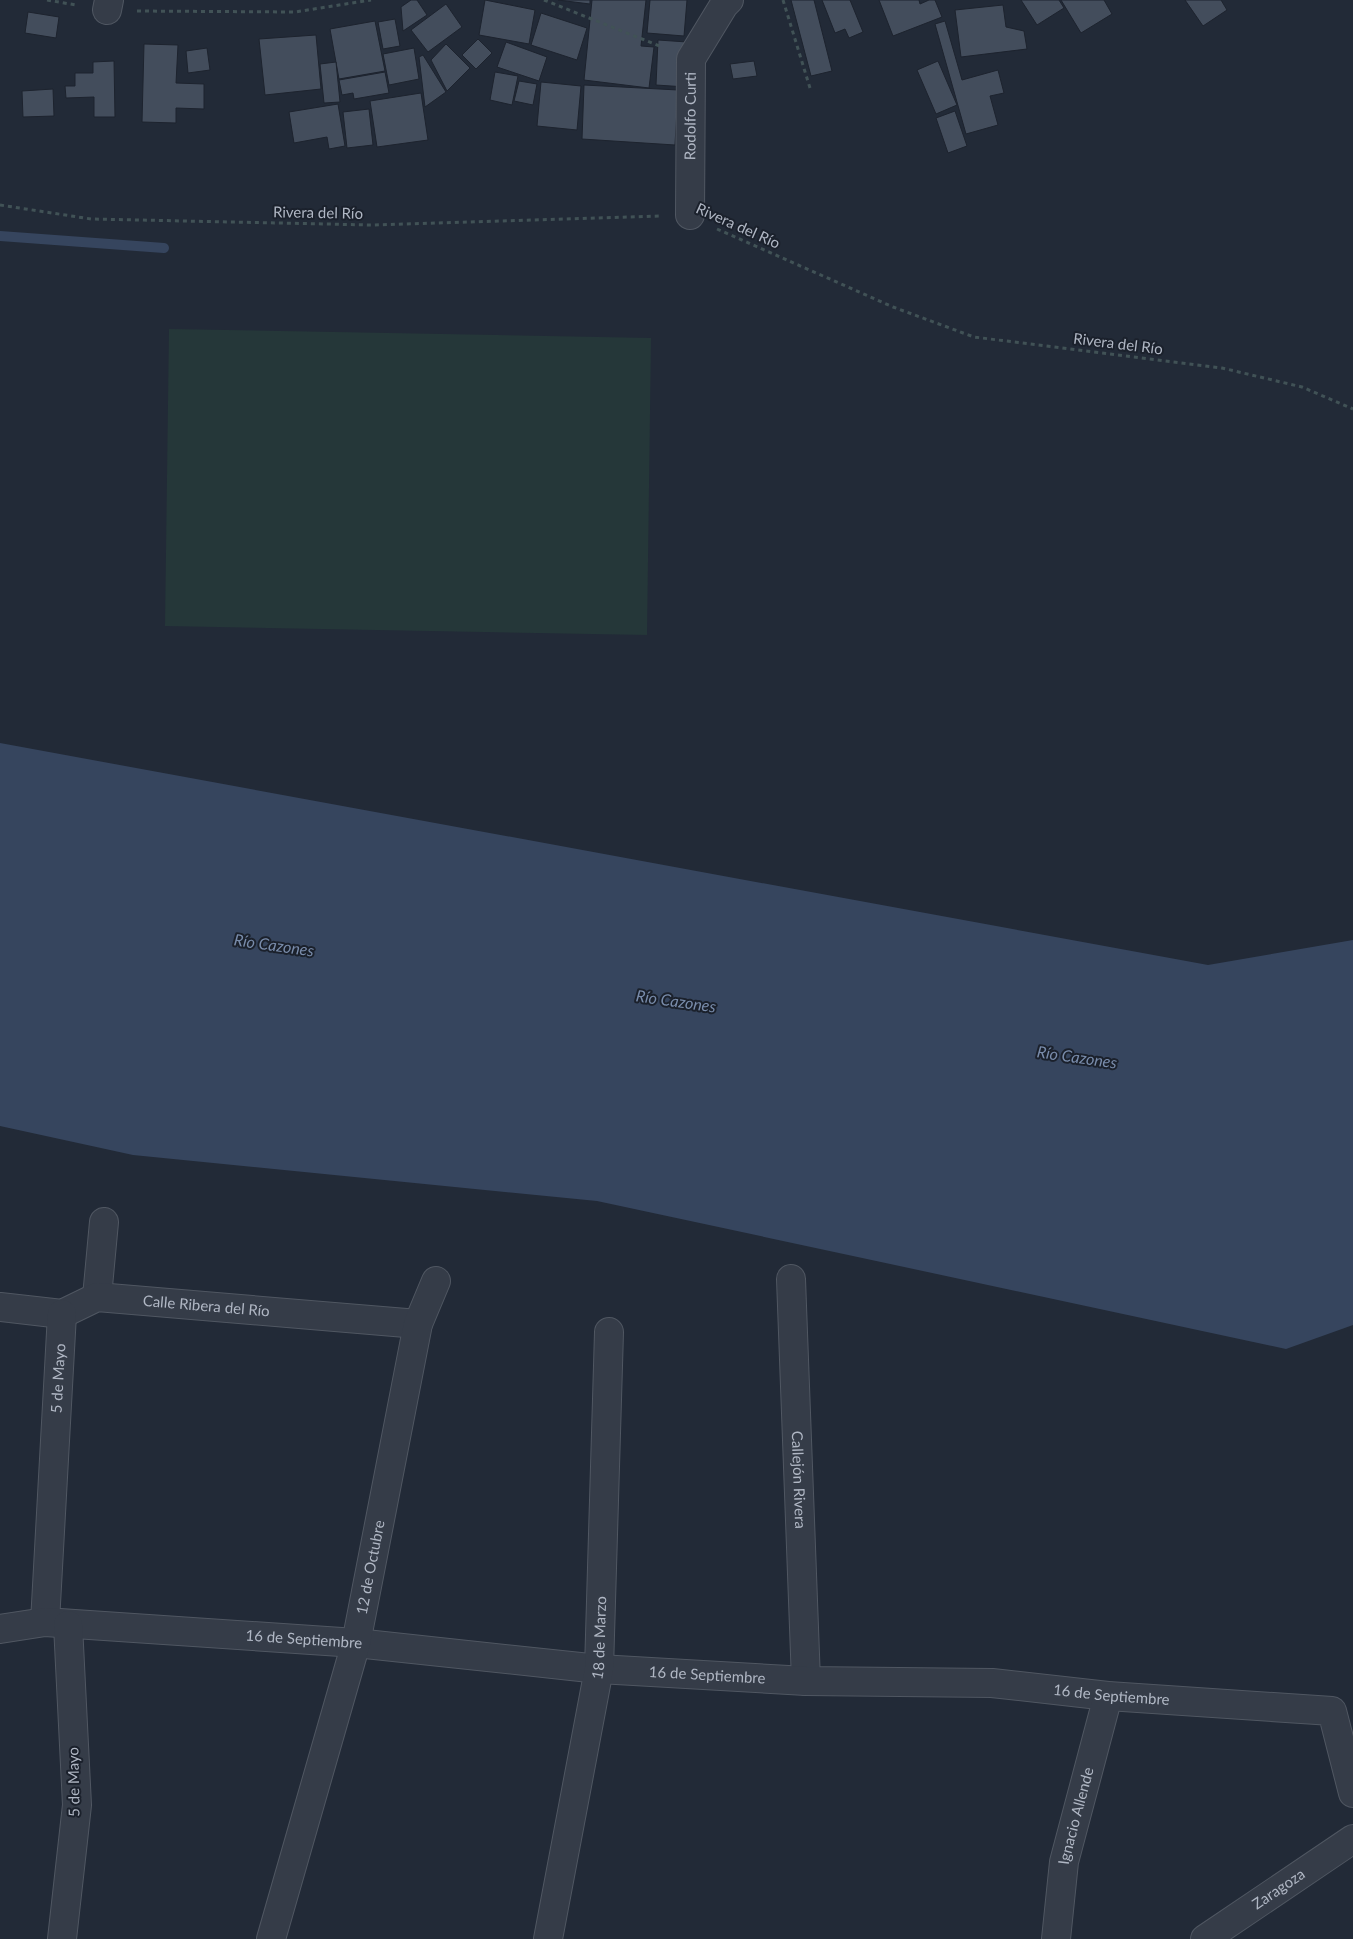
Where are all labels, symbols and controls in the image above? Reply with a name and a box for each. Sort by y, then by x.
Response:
street label: Rodolfo Curti [680,72,699,160]
street label: Rivera del Río [694,199,783,252]
street label: Rivera del Río [273,202,363,222]
street label: Rivera del Río [1072,329,1164,357]
water label: Río Cazones [233,929,316,960]
water label: Río Cazones [635,985,718,1016]
water label: Río Cazones [1036,1041,1119,1072]
street label: Calle Ribera del Río [142,1291,271,1320]
street label: 5 de Mayo [47,1343,68,1414]
street label: Callejón Rivera [789,1431,810,1529]
street label: 12 de Octubre [352,1518,388,1616]
street label: 18 de Marzo [587,1596,609,1681]
street label: 16 de Septiembre [245,1626,363,1652]
street label: 16 de Septiembre [648,1662,766,1687]
street label: 16 de Septiembre [1052,1680,1170,1708]
street label: 5 de Mayo [63,1747,83,1817]
street label: Ignacio Allende [1054,1765,1097,1865]
street label: Zaragoza [1248,1864,1308,1912]

